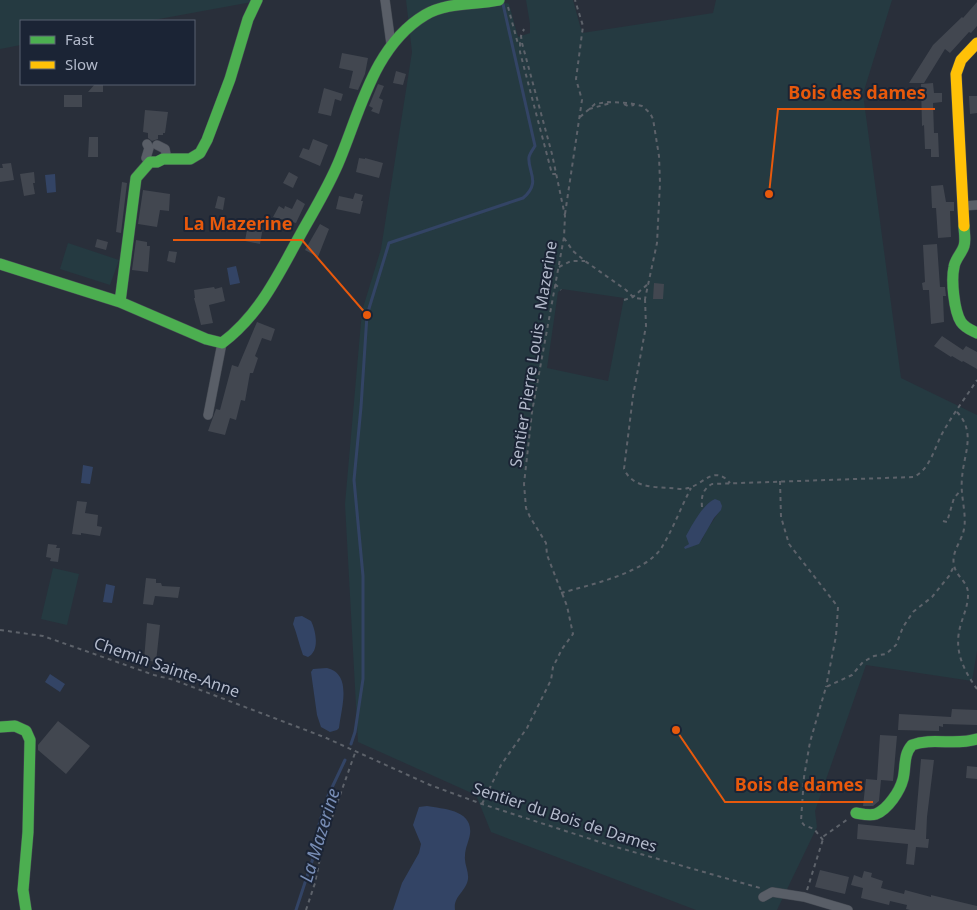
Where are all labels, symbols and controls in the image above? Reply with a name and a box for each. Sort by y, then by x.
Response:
legend [20,20,195,85]
text: Fast [65,29,94,49]
text: Slow [65,54,98,74]
callout: Bois des dames [778,76,935,109]
text: Bois des dames [788,80,926,104]
callout: La Mazerine [173,207,302,240]
text: La Mazerine [184,211,292,235]
street label: Sentier Pierre Louis - Mazerine [504,239,562,469]
street label: Chemin Sainte-Anne [91,632,243,702]
callout: Bois de dames [725,769,873,802]
text: Bois de dames [735,772,863,796]
street label: Sentier du Bois de Dames [470,777,660,857]
water label: La Mazerine [293,785,345,885]

